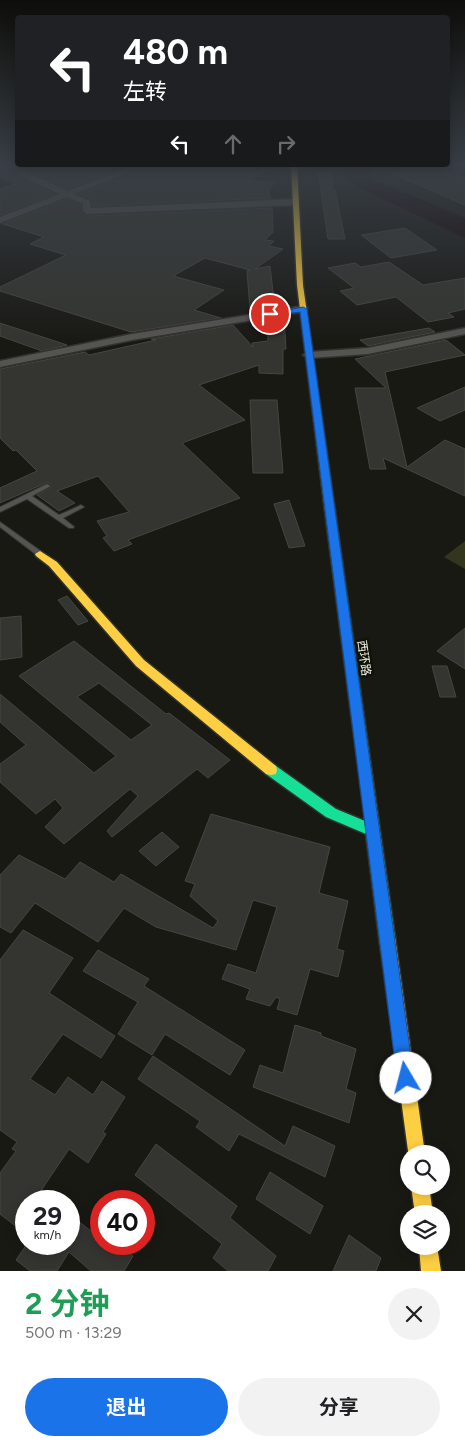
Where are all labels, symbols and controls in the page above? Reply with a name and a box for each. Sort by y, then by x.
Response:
text: 480 m [123,31,228,73]
icon: left [40,35,105,100]
text: 左转 [123,78,167,105]
icon: left [166,130,194,158]
icon: ahead [219,130,247,158]
icon: right [272,130,300,158]
pin [249,293,291,335]
icon: arrive [256,300,284,328]
street label: 西环路 [355,639,373,677]
position arrow [379,1051,431,1103]
map controls [400,1145,450,1255]
button: search [400,1145,450,1195]
speed limit sign: 40 [90,1190,155,1255]
text: 29 [33,1201,62,1231]
button: layers [400,1205,450,1255]
text: km/h [34,1228,61,1242]
text: 2 分钟 [25,1285,110,1322]
button: close [388,1288,440,1340]
text: 500 m · 13:29 [25,1323,122,1342]
button: 退出 [25,1378,228,1436]
button: 分享 [238,1378,440,1436]

